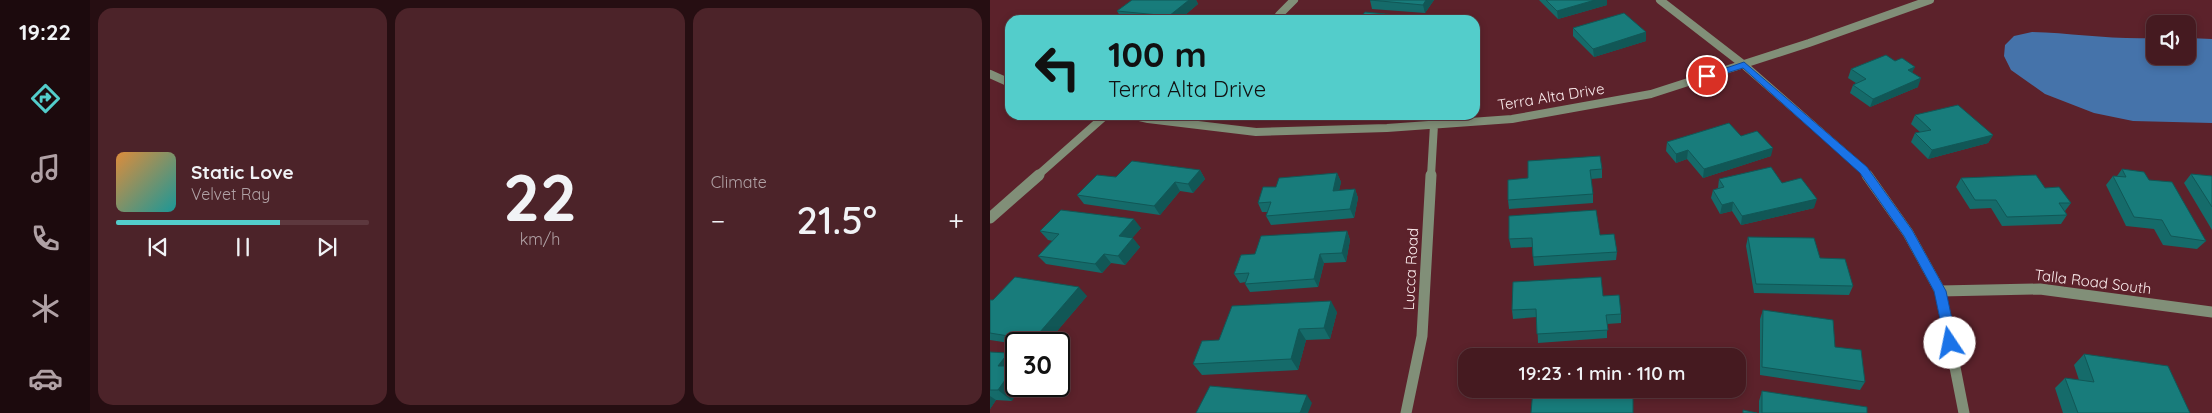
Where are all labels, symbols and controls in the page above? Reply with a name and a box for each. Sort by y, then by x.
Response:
map controls [2146,15,2196,65]
button: sound [2146,15,2196,65]
text: 19:22 [19,18,71,46]
text: 100 m [1108,32,1207,76]
icon: left [1025,35,1090,100]
pin [1686,55,1728,97]
icon: arrive [1693,62,1721,90]
text: Terra Alta Drive [1108,75,1266,103]
street label: Terra Alta Drive [1496,79,1606,114]
icon: directions [28,81,63,116]
icon: music [28,151,63,186]
text: 22 [503,156,577,237]
text: Static Love [191,160,294,184]
text: Climate [711,172,767,192]
text: Velvet Ray [191,184,270,204]
text: 21.5° [797,196,877,244]
text: − [711,203,725,238]
text: + [948,203,964,238]
icon: phone [28,221,63,256]
street label: Lucca Road [1399,227,1422,311]
text: km/h [520,229,560,249]
icon: previous [144,233,172,261]
icon: pause [229,233,257,261]
icon: next [313,233,341,261]
street label: Talla Road South [2033,265,2153,298]
icon: climate [28,291,63,326]
position arrow [1923,316,1975,368]
speed limit sign: 30 [1005,332,1070,397]
icon: car [28,361,63,396]
text: 19:23 · 1 min · 110 m [1518,361,1686,385]

